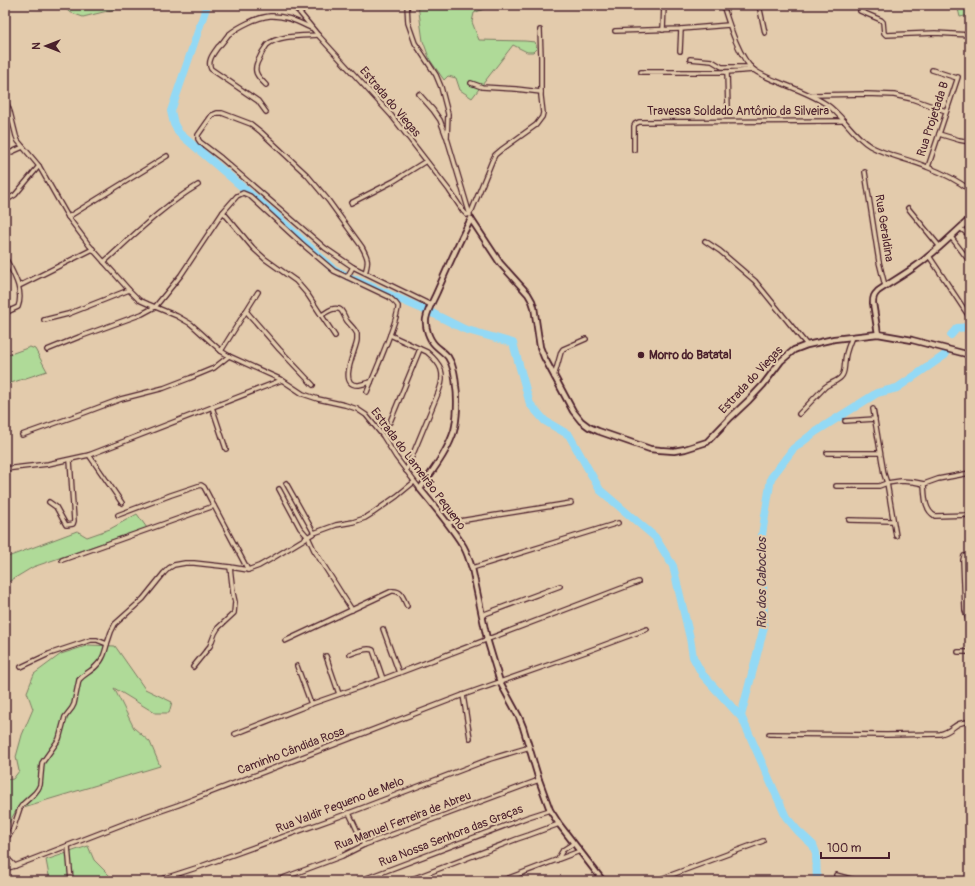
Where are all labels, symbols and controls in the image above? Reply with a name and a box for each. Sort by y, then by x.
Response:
north arrow [26,26,66,66]
text: N [30,42,43,50]
street label: Estrada do Viegas [356,64,424,141]
street label: Rua Projetada B [914,79,952,158]
street label: Travessa Soldado Antônio da Silveira [647,104,829,119]
street label: Rua Geraldina [871,193,897,263]
street label: Estrada do Viegas [716,343,787,417]
place label: Morro do Batatal [649,348,732,363]
marker: Morro do Batatal [636,350,646,360]
street label: Estrada do Lameirão Pequeno [367,405,469,533]
water label: Rio dos Caboclos [754,535,770,629]
street label: Caminho Cândida Rosa [235,724,347,778]
street label: Rua Valdir Pequeno de Melo [274,773,407,836]
street label: Rua Manuel Ferreira de Abreu [333,788,473,854]
street label: Rua Nossa Senhora das Graças [377,801,526,870]
scale bar [821,834,889,860]
text: 100 m [827,841,862,856]

